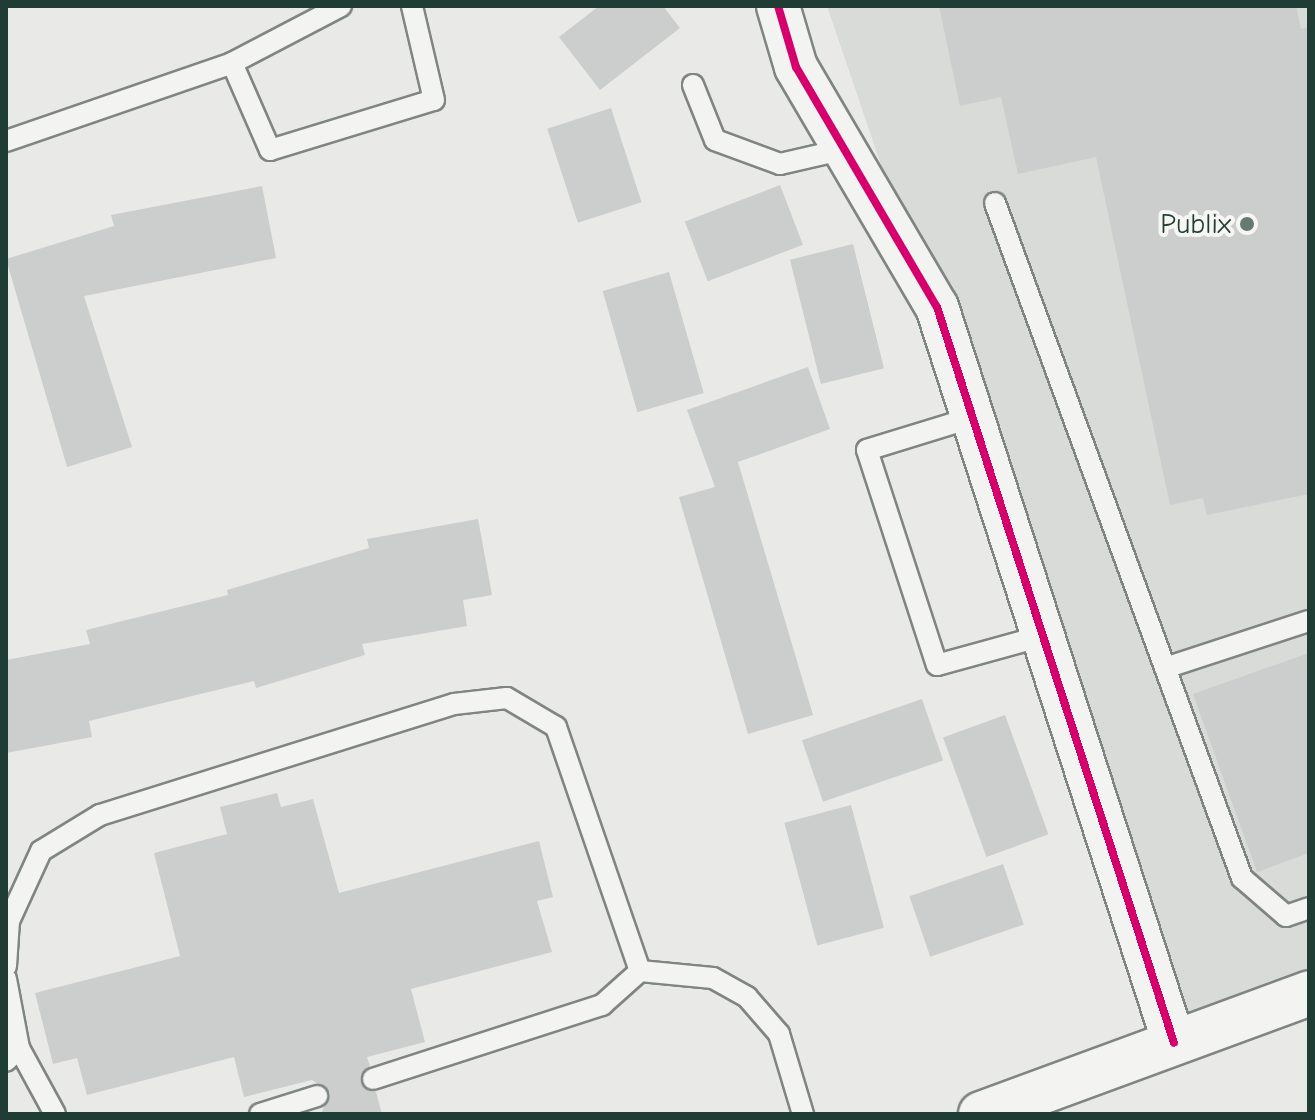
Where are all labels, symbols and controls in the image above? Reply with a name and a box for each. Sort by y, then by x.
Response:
place label: Publix [1160,207,1231,241]
marker: Publix [1238,215,1256,233]

